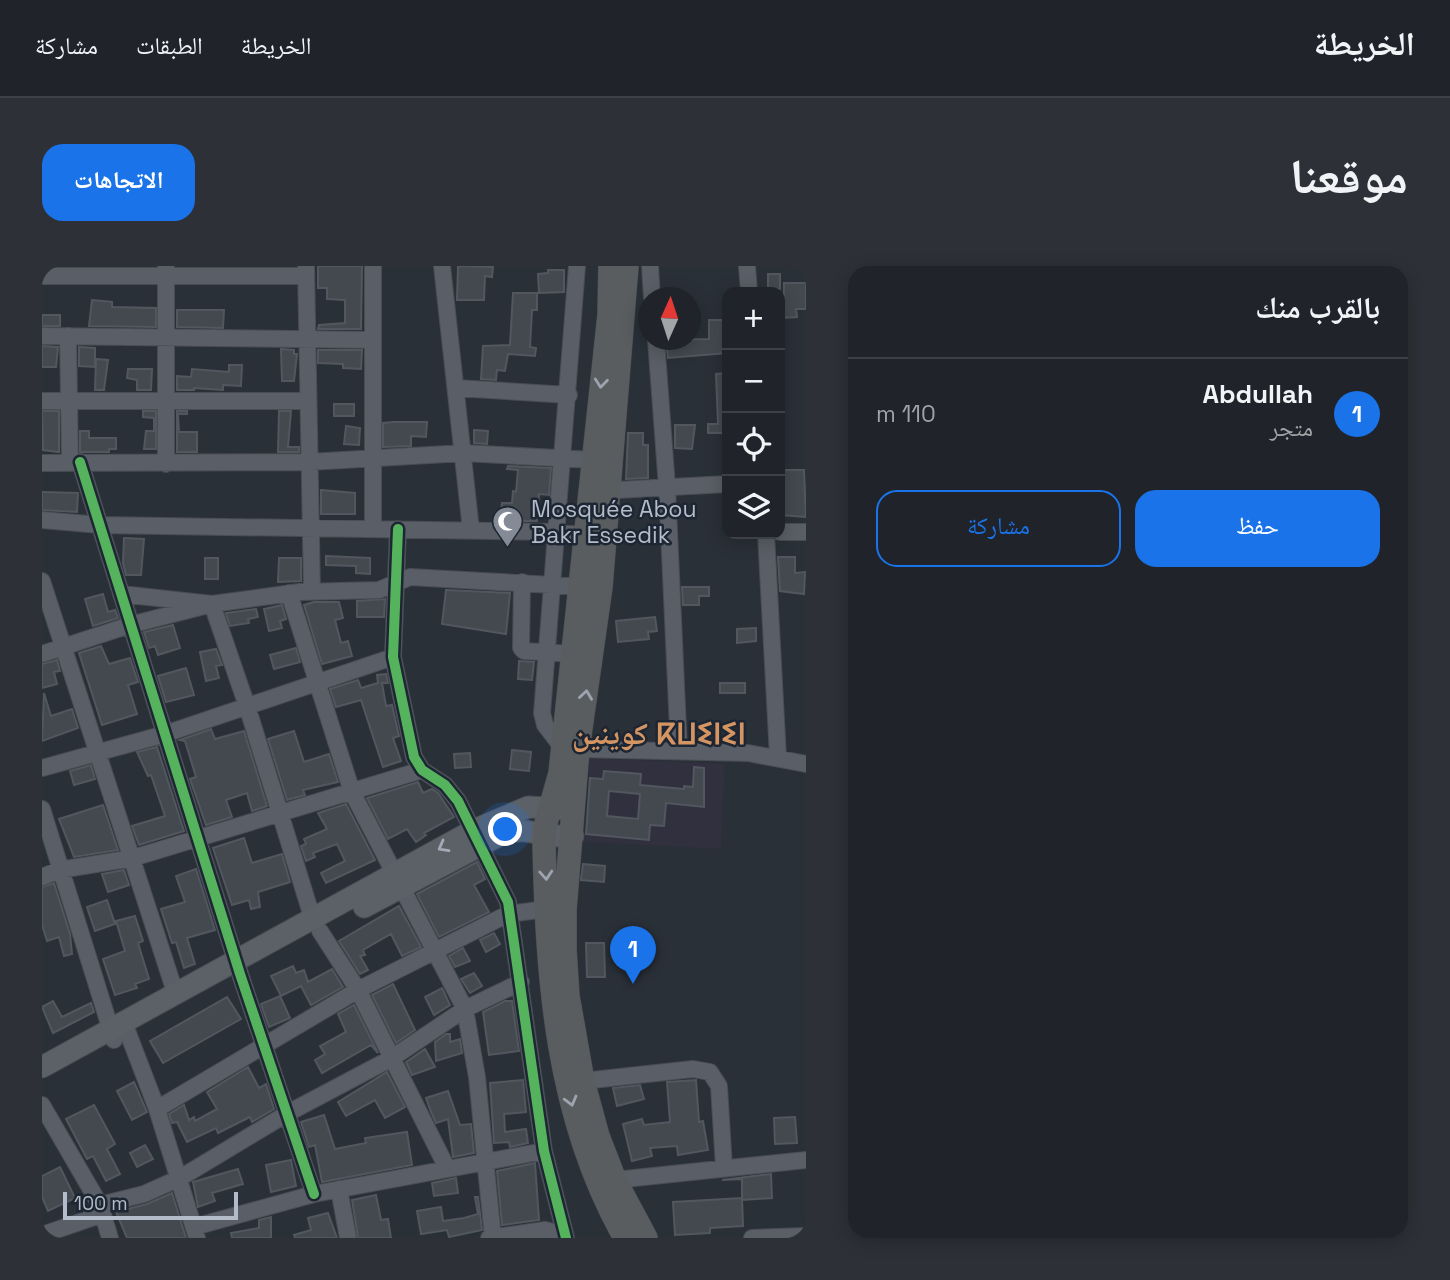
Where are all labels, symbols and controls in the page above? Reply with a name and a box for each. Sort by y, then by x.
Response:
text: الخريطة [1314,23,1415,65]
text: مشاركة [35,30,98,61]
text: الطبقات [136,30,203,61]
text: الخريطة [241,30,311,61]
button: الاتجاهات [42,144,195,221]
text: موقعنا [1290,145,1408,207]
north arrow [638,287,701,350]
map controls [722,287,785,539]
button: + [722,287,785,350]
text: بالقرب منك [1255,288,1380,327]
button: − [722,350,785,413]
one-way arrow [594,377,609,389]
text: Abdullah [1202,377,1313,411]
text: 110 m [876,399,936,429]
text: 1 [1352,399,1362,429]
button: locate [722,413,785,476]
text: متجر [1270,413,1313,443]
button: layers [722,476,785,539]
button: مشاركة [876,490,1121,567]
button: حفظ [1135,490,1380,567]
place label: Mosquée Abou Bakr Essedik [531,494,697,550]
mosque icon: Mosquée Abou Bakr Essedik [491,505,525,549]
one-way arrow [578,689,593,701]
district label: كوينين ⴽⵡⵉⵏⵉⵏ [572,714,746,753]
your location [488,812,522,846]
one-way arrow [438,839,450,852]
one-way arrow [539,870,554,881]
pin: 1 [610,926,656,984]
one-way arrow [562,1095,577,1107]
scale bar [63,1189,238,1221]
text: 100 m [74,1191,128,1216]

